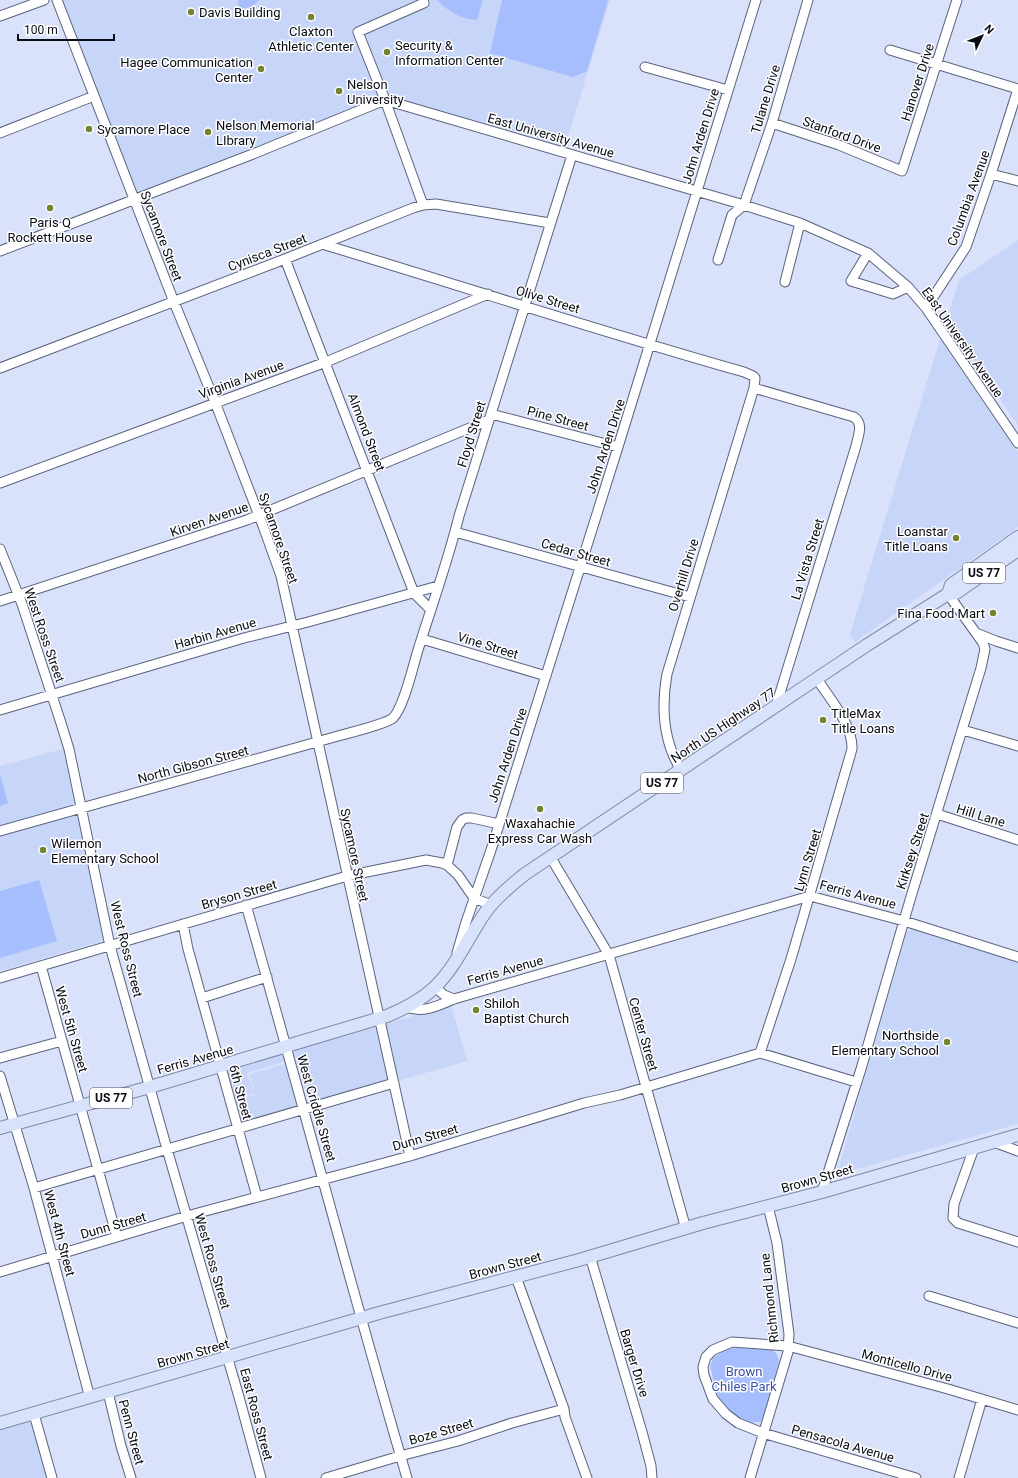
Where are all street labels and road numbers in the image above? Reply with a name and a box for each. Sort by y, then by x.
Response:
street label: Hanover Drive [898,41,937,123]
street label: Tulane Drive [748,63,783,135]
street label: John Arden Drive [679,87,722,186]
street label: East University Avenue [486,110,616,161]
street label: Stanford Drive [801,113,883,156]
street label: Columbia Avenue [944,148,993,248]
street label: Sycamore Street [137,189,186,283]
street label: Cynisca Street [226,231,309,274]
street label: Olive Street [514,283,582,316]
street label: East University Avenue [919,284,1006,400]
street label: Virginia Avenue [197,357,286,402]
street label: Almond Street [345,391,388,473]
street label: John Arden Drive [583,397,628,495]
street label: Floyd Street [454,399,489,469]
street label: Pine Street [526,403,590,434]
street label: Sycamore Street [256,491,301,586]
street label: Kirven Avenue [168,499,250,540]
street label: La Vista Street [788,517,827,602]
street label: Cedar Street [539,535,612,570]
street label: Overhill Drive [665,537,702,613]
road number: US 77 [963,563,1005,583]
street label: West Ross Street [21,586,68,684]
street label: Harbin Avenue [173,615,258,652]
street label: Vine Street [456,629,520,662]
street label: North US Highway 77 [668,685,778,766]
street label: John Arden Drive [485,706,530,804]
street label: North Gibson Street [136,742,250,787]
road number: US 77 [641,773,683,793]
street label: Hill Lane [955,801,1007,830]
street label: Sycamore Street [337,807,372,903]
street label: Kirksey Street [893,811,932,891]
street label: Lynn Street [791,827,824,893]
street label: Bryson Street [200,877,278,912]
street label: Ferris Avenue [818,877,898,912]
street label: West Ross Street [107,899,146,999]
street label: Ferris Avenue [465,952,545,988]
street label: West 5th Street [52,984,91,1074]
street label: Center Street [626,996,661,1073]
street label: Ferris Avenue [155,1041,235,1077]
street label: West Criddle Street [294,1053,339,1163]
street label: 6th Street [226,1063,255,1121]
road number: US 77 [90,1088,132,1108]
street label: Dunn Street [391,1121,460,1154]
street label: Brown Street [779,1161,855,1196]
street label: West 4th Street [41,1188,78,1278]
street label: Dunn Street [79,1209,148,1242]
street label: West Ross Street [192,1212,233,1311]
street label: Brown Street [467,1249,543,1282]
street label: Richmond Lane [757,1252,782,1343]
street label: Barger Drive [617,1327,652,1399]
street label: Brown Street [155,1336,231,1371]
street label: Monticello Drive [860,1346,954,1385]
street label: East Ross Street [237,1366,276,1462]
street label: Penn Street [116,1398,147,1466]
street label: Boze Street [407,1415,475,1448]
street label: Pensacola Avenue [790,1422,896,1465]

